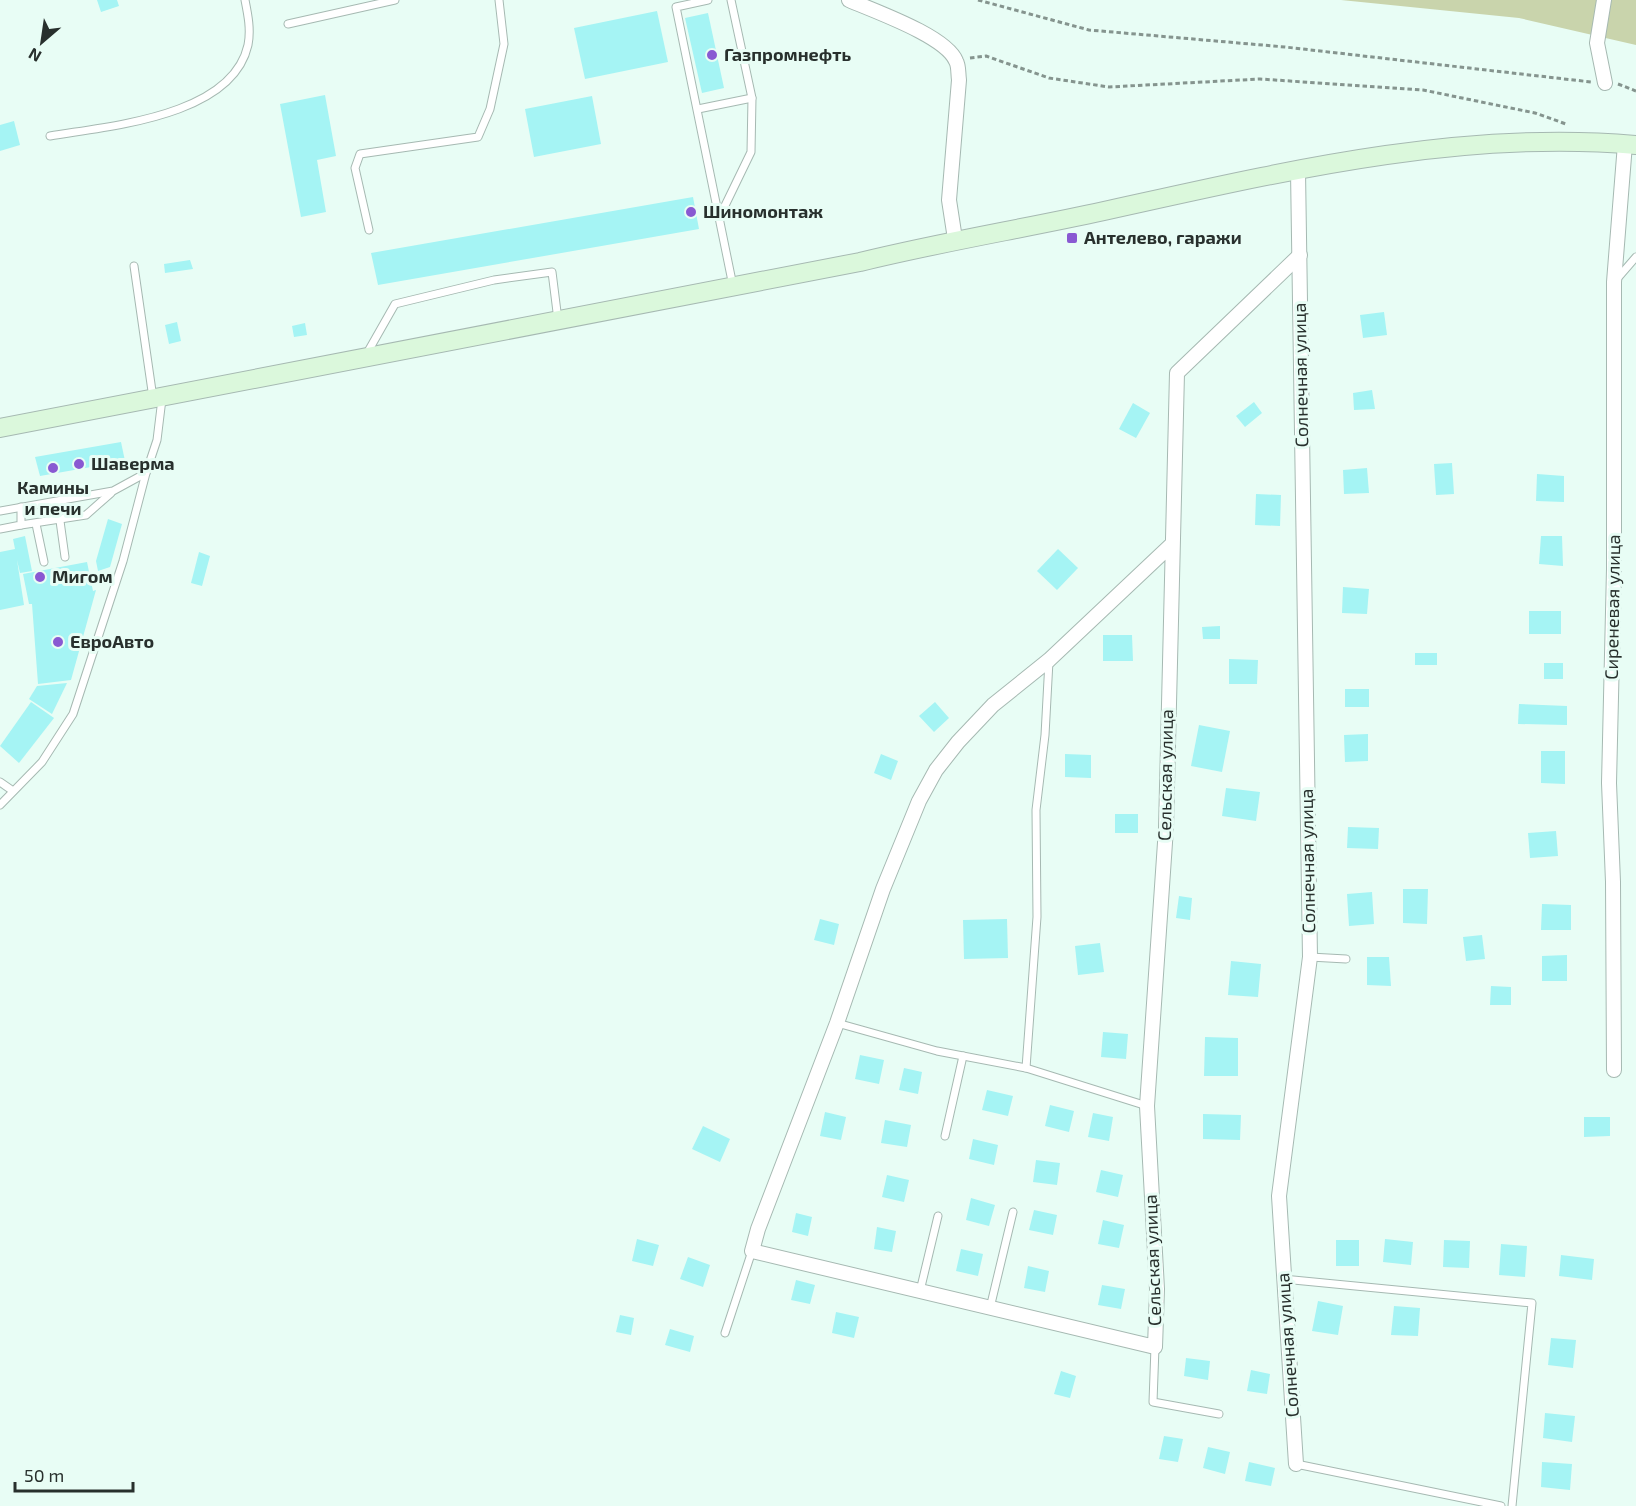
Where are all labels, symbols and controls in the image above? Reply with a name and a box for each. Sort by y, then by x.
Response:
north arrow [12,12,72,72]
place label: Газпромнефть [724,43,851,65]
text: N [25,44,44,67]
marker: Газпромнефть [705,48,719,62]
place label: Шиномонтаж [703,200,823,222]
marker: Шиномонтаж [684,205,698,219]
place label: Антелево, гаражи [1084,226,1242,248]
marker: Антелево, гаражи [1065,231,1079,245]
street label: Солнечная улица [1288,303,1312,448]
place label: Шаверма [91,452,175,474]
marker: Шаверма [72,457,86,471]
marker: Камины и печи [46,461,60,475]
place label: Камины и печи [17,476,89,519]
street label: Сиреневая улица [1600,534,1624,680]
place label: Мигом [52,565,113,587]
marker: Мигом [33,570,47,584]
place label: ЕвроАвто [70,630,154,652]
marker: ЕвроАвто [51,635,65,649]
street label: Сельская улица [1153,709,1177,841]
street label: Солнечная улица [1295,789,1319,934]
street label: Сельская улица [1139,1194,1165,1326]
street label: Солнечная улица [1271,1272,1303,1418]
scale bar [15,1455,134,1493]
text: 50 m [24,1464,64,1486]

